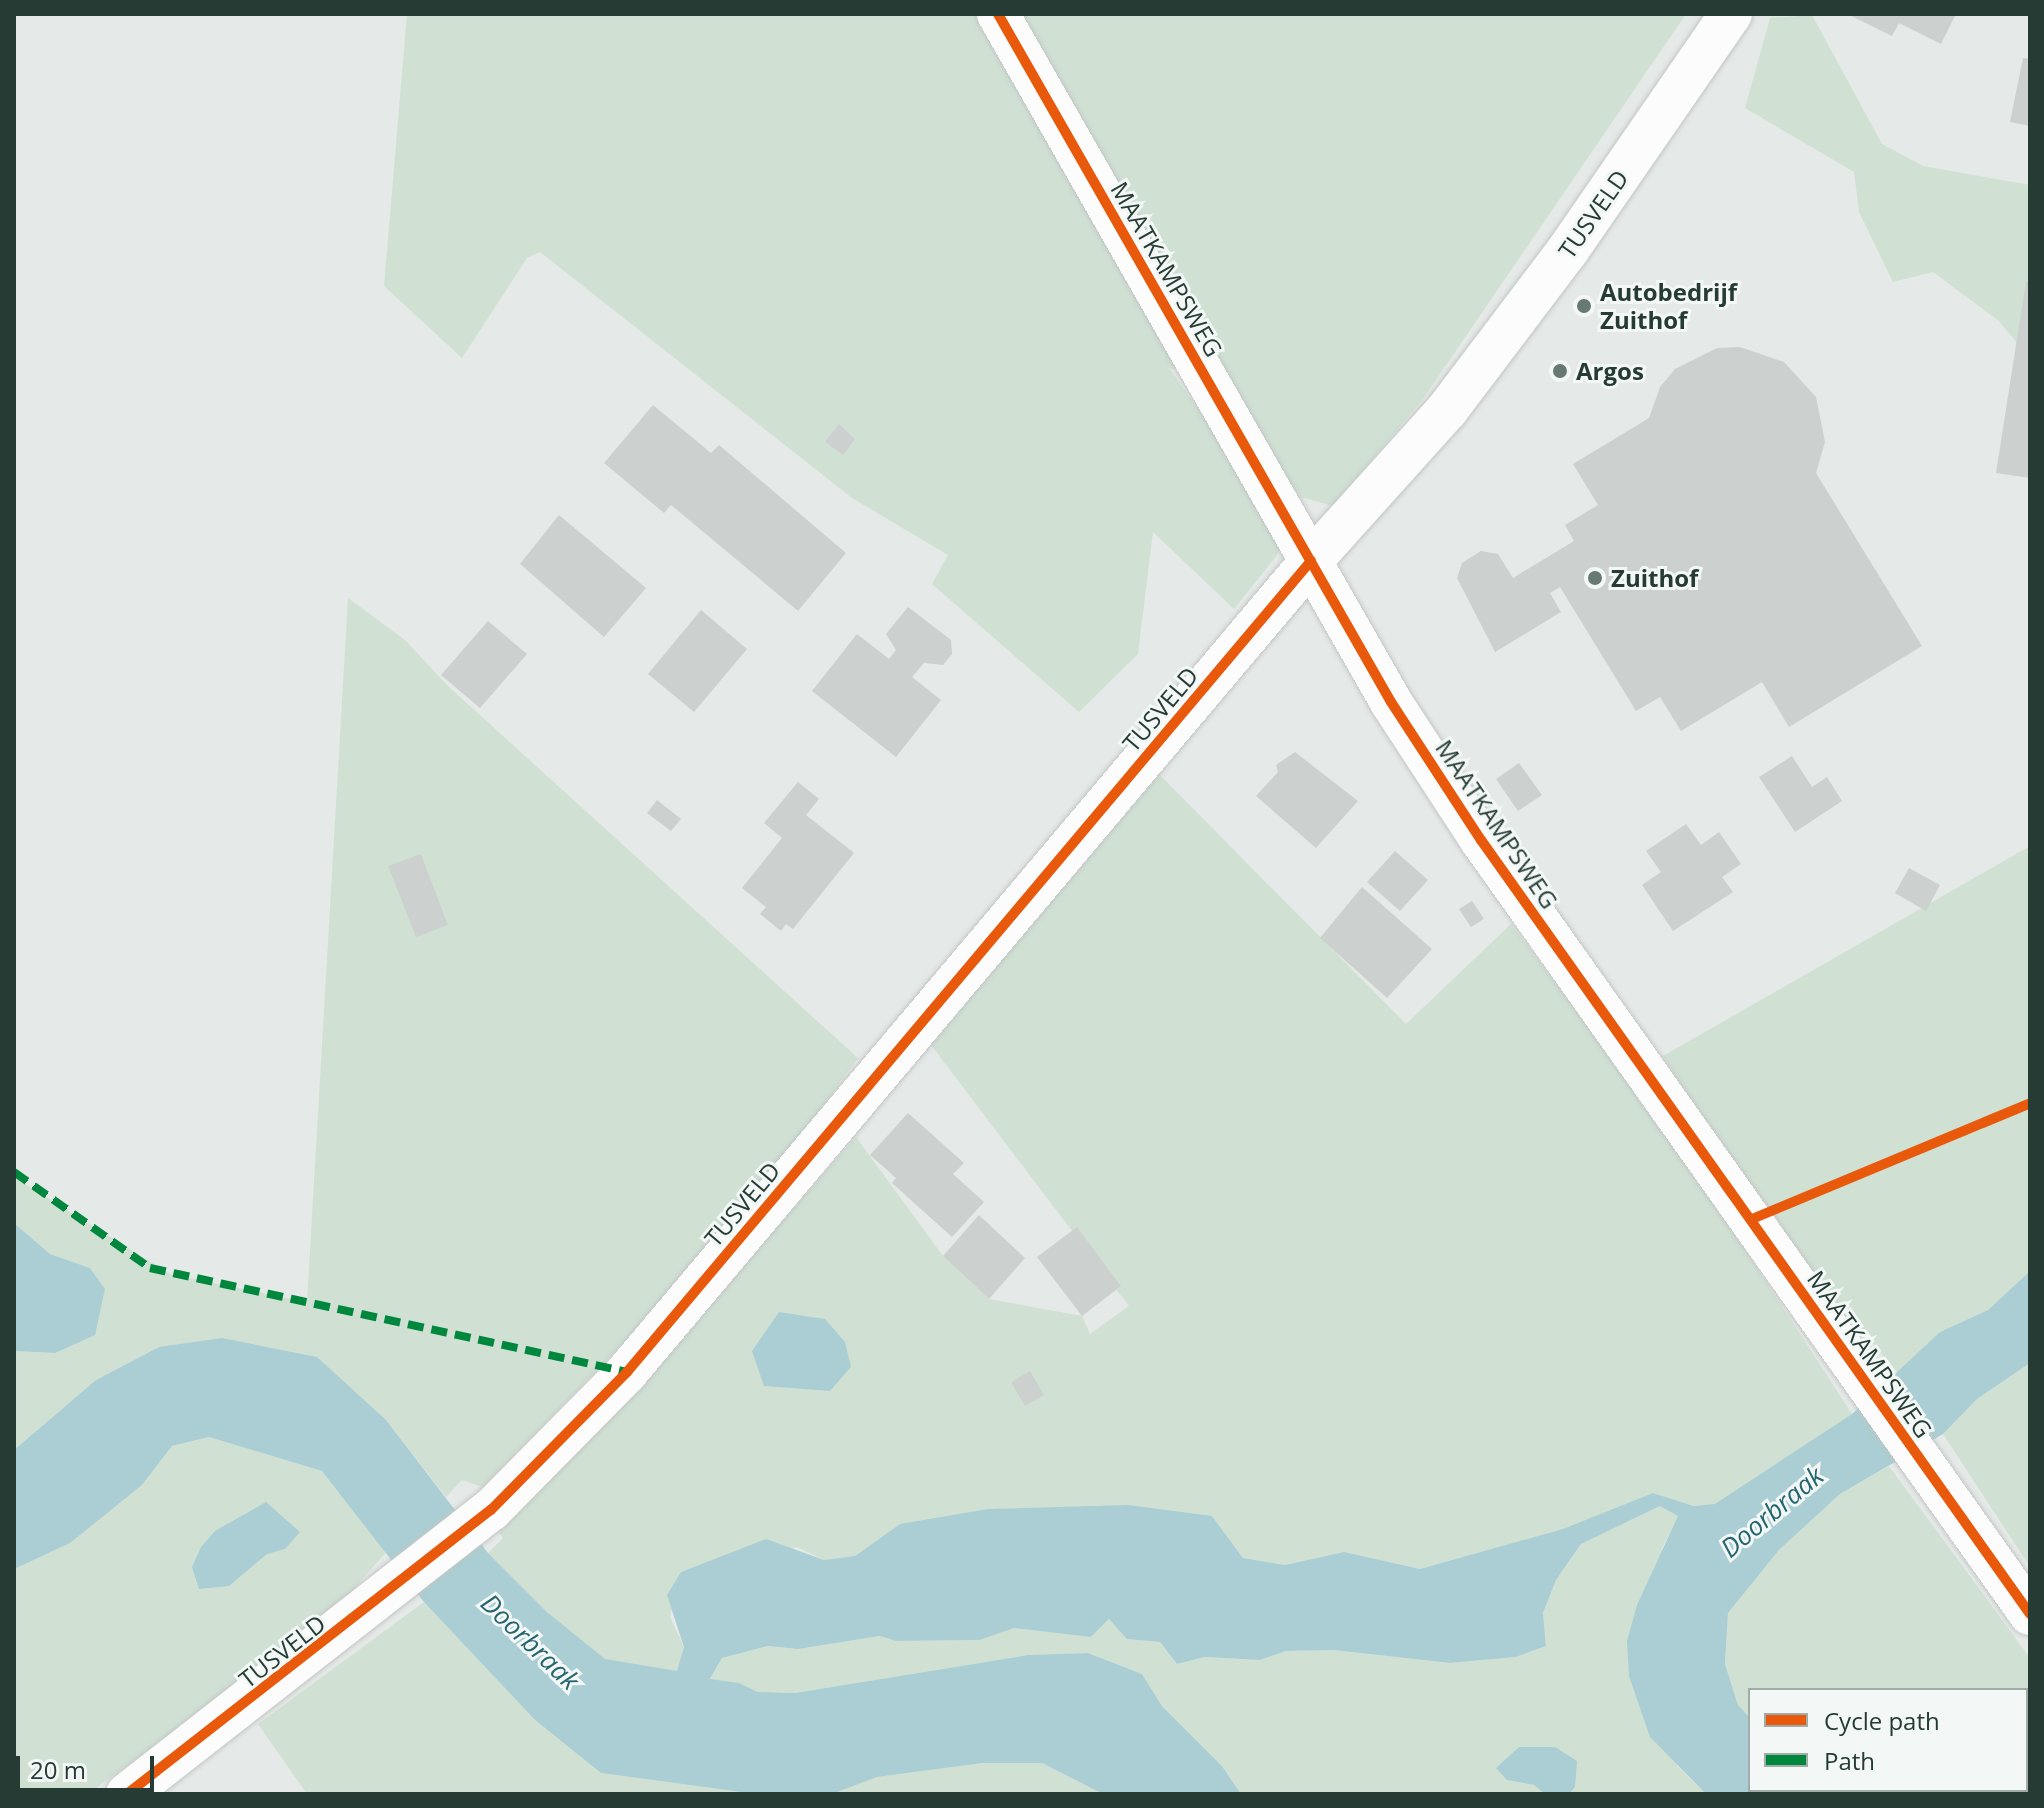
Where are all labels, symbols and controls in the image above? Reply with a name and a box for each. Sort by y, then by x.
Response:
street label: TUSVELD [1552,164,1634,264]
street label: MAATKAMPSWEG [1105,176,1229,362]
place label: Autobedrijf Zuithof [1600,278,1737,334]
marker: Autobedrijf Zuithof [1575,297,1593,315]
place label: Argos [1576,357,1644,385]
marker: Argos [1551,362,1569,380]
place label: Zuithof [1611,564,1698,592]
marker: Zuithof [1586,569,1604,587]
street label: TUSVELD [1116,661,1204,757]
street label: MAATKAMPSWEG [1430,734,1564,914]
street label: TUSVELD [698,1156,786,1252]
street label: MAATKAMPSWEG [1802,1265,1938,1443]
water label: Doorbraak [1714,1460,1830,1564]
water label: Doorbraak [474,1588,586,1696]
street label: TUSVELD [233,1608,331,1694]
legend [1748,1688,2028,1792]
text: Cycle path [1824,1704,1940,1737]
scale bar [20,1740,158,1790]
text: Path [1824,1744,1875,1777]
text: 20 m [30,1753,86,1786]

